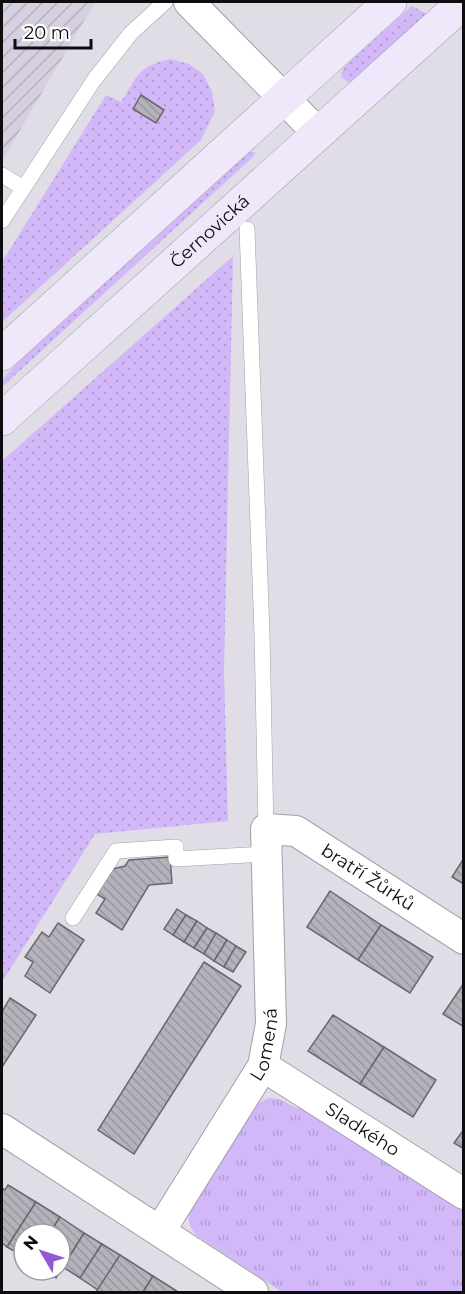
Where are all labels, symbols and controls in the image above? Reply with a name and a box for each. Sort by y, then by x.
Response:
scale bar [15,12,92,50]
text: 20 m [24,22,70,44]
street label: Černovická [166,190,254,273]
street label: bratří Žůrků [317,839,419,915]
street label: Lomená [245,1008,283,1085]
street label: Sladkého [321,1098,404,1161]
north arrow [12,1222,72,1282]
text: N [19,1232,42,1254]

